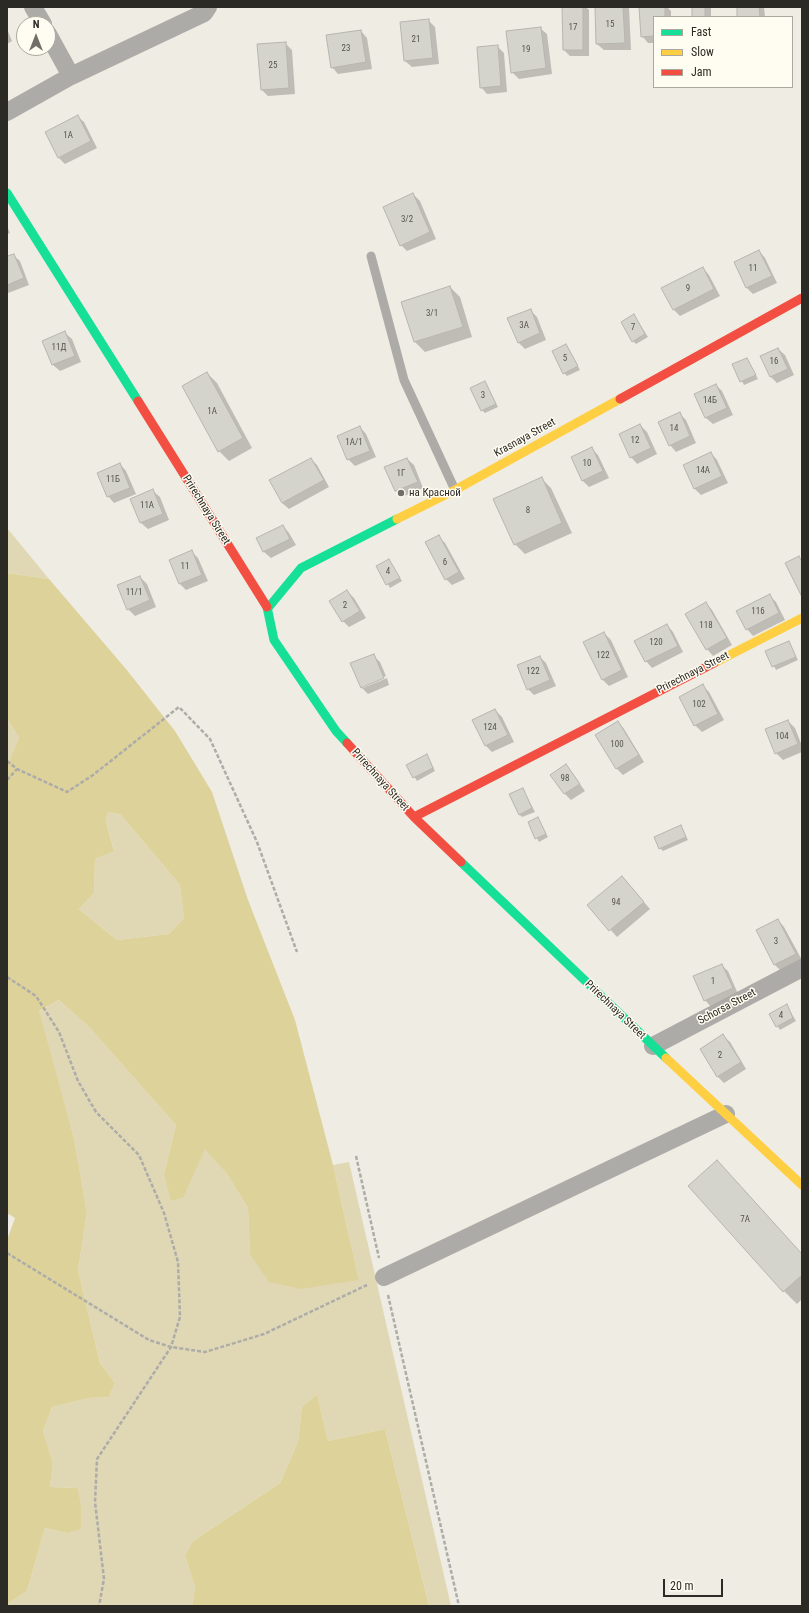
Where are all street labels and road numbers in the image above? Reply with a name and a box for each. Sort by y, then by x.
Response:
street label: Krasnaya Street [492,416,558,460]
street label: Prirechnaya Street [179,473,233,547]
street label: Prirechnaya Street [655,649,731,697]
street label: Prirechnaya Street [349,746,411,814]
street label: Prirechnaya Street [582,978,648,1042]
street label: Schorsa Street [696,986,758,1028]

